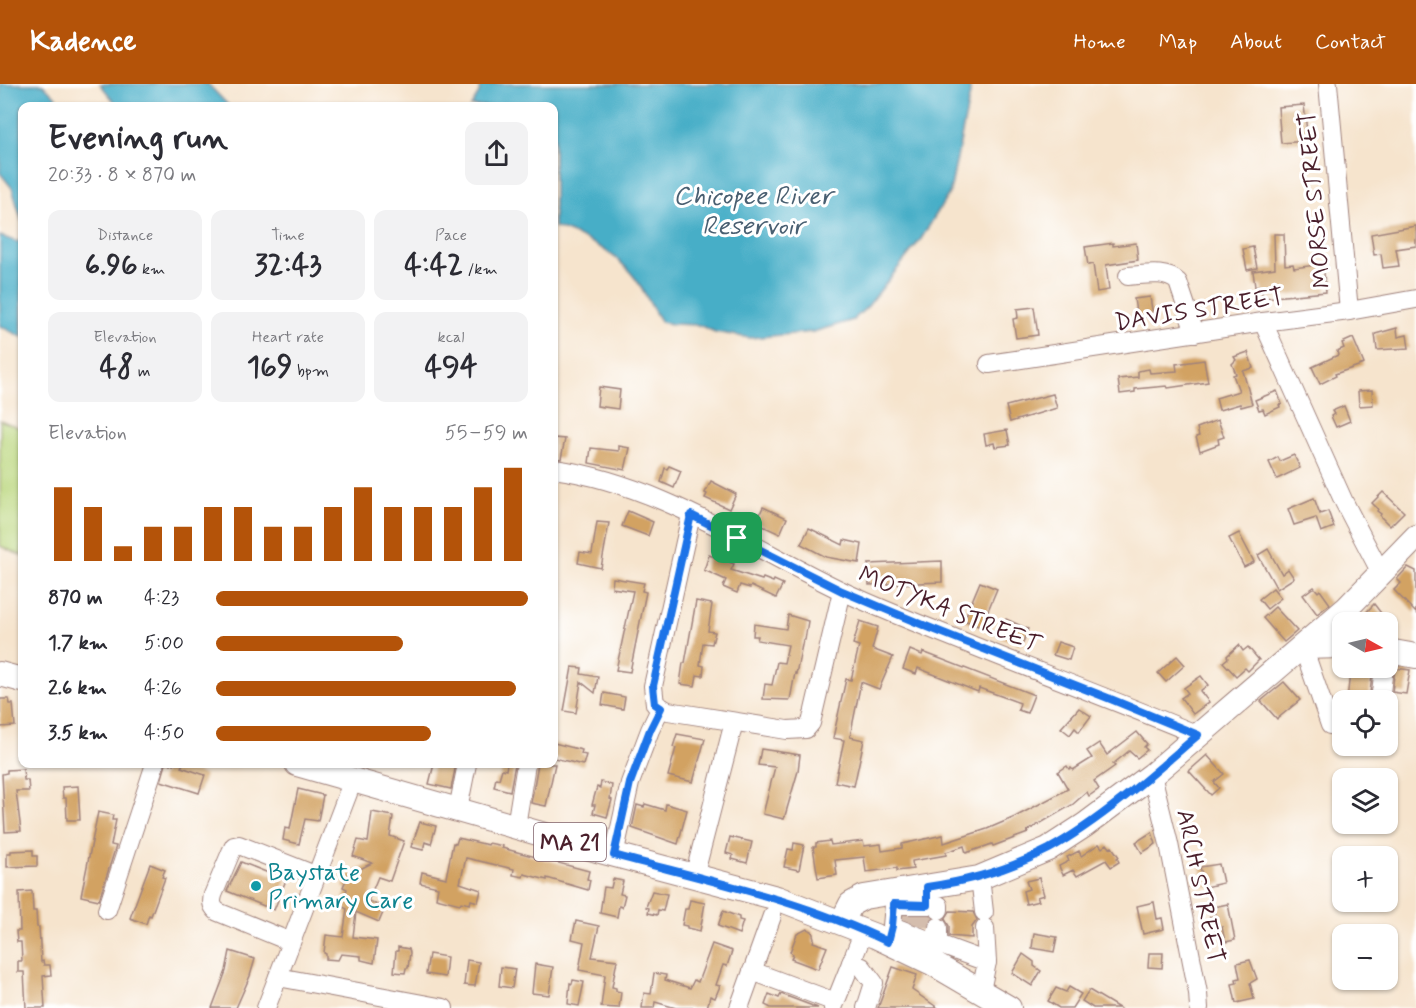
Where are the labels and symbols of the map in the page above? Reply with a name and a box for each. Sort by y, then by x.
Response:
street label: MORSE STREET [1292,110,1339,290]
water label: Chicopee River Reservoir [673,180,836,244]
street label: DAVIS STREET [1113,282,1286,339]
pin [711,512,762,563]
street label: MOTYKA STREET [854,560,1046,661]
north arrow [1332,612,1398,678]
street label: ARCH STREET [1168,807,1231,966]
road number: MA 21 [534,823,606,861]
place label: Baystate Primary Care [268,858,413,917]
marker: Baystate Primary Care [249,879,263,893]

